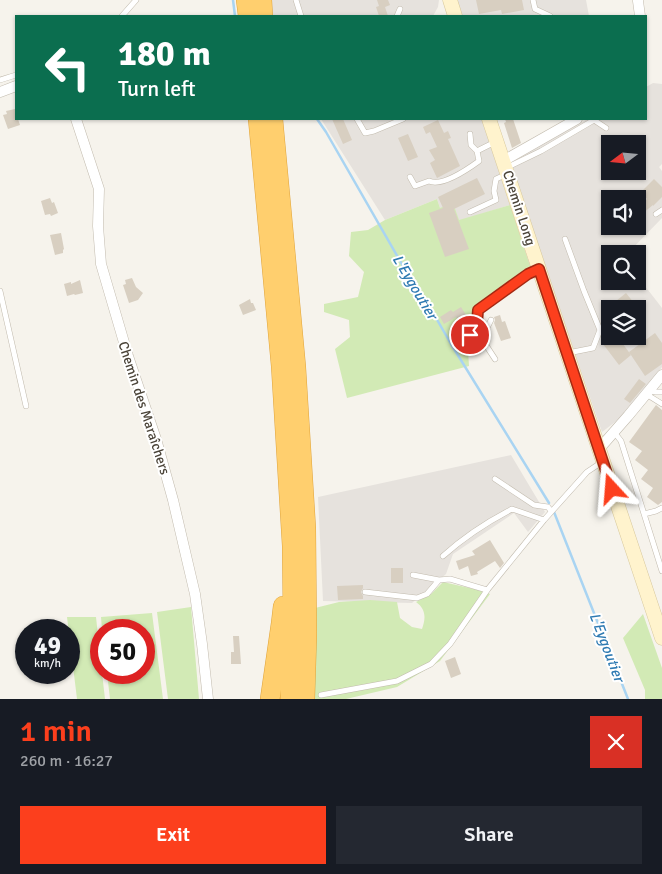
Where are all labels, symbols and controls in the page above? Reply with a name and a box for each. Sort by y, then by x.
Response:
text: 180 m [118,32,211,75]
icon: left [35,35,100,100]
text: Turn left [118,75,196,102]
north arrow [601,135,646,180]
map controls [601,135,646,345]
street label: Chemin Long [499,168,539,248]
button: sound [601,190,646,235]
button: search [601,245,646,290]
water label: L'Eygoutier [389,251,443,325]
button: layers [601,300,646,345]
pin [449,314,491,356]
icon: arrive [456,321,484,349]
street label: Chemin des Maraîchers [114,339,174,477]
position arrow [585,462,637,514]
water label: L'Eygoutier [586,610,629,686]
speed limit sign: 50 [90,619,155,684]
text: 49 [34,630,61,661]
text: km/h [34,656,61,671]
text: 1 min [20,713,92,750]
button: close [590,716,642,768]
text: 260 m · 16:27 [20,751,113,771]
button: Exit [20,806,326,864]
button: Share [336,806,642,864]

